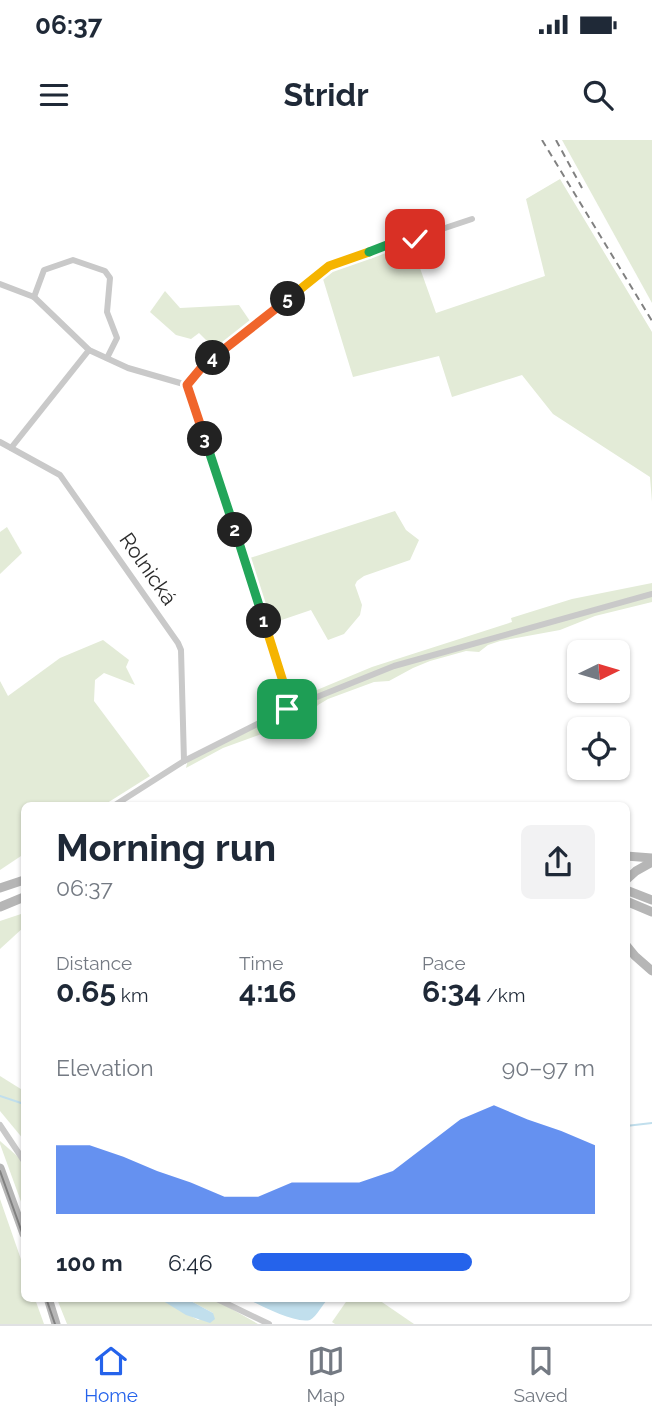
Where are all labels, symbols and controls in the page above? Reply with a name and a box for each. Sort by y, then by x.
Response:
text: 06:37 [35,10,102,40]
icon: menu [35,76,73,114]
text: Stridr [283,76,369,113]
icon: search [579,76,617,114]
pin [385,209,445,269]
icon: check [396,220,434,258]
pin: 5 [270,282,306,316]
text: 5 [282,287,293,309]
pin: 4 [196,340,230,375]
text: 4 [207,346,218,368]
pin: 3 [188,422,222,456]
text: 3 [199,427,210,449]
pin: 2 [218,512,252,548]
text: 2 [229,518,240,540]
street label: Rolnická [115,528,182,610]
pin: 1 [246,603,282,638]
text: 1 [259,609,268,631]
north arrow [567,640,630,704]
map controls [567,640,630,780]
pin [257,679,317,739]
icon: arrive [268,690,306,728]
button: locate [567,717,630,780]
text: Morning run [56,825,276,870]
button: share [521,825,595,899]
text: 06:37 [56,874,113,901]
text: Distance [56,952,132,974]
text: Time [239,952,283,974]
text: Pace [422,952,466,974]
text: 0.65 [56,974,116,1009]
text: 4:16 [239,974,297,1009]
text: 6:34 [422,974,482,1009]
text: km [116,984,148,1006]
text: /km [482,984,525,1006]
text: Elevation [56,1054,154,1081]
text: 90–97 m [502,1054,595,1081]
text: 100 m [56,1249,123,1276]
text: 6:46 [168,1249,213,1276]
tab: Home [84,1342,138,1406]
tab: Map [306,1342,345,1406]
tab: Saved [513,1342,568,1406]

